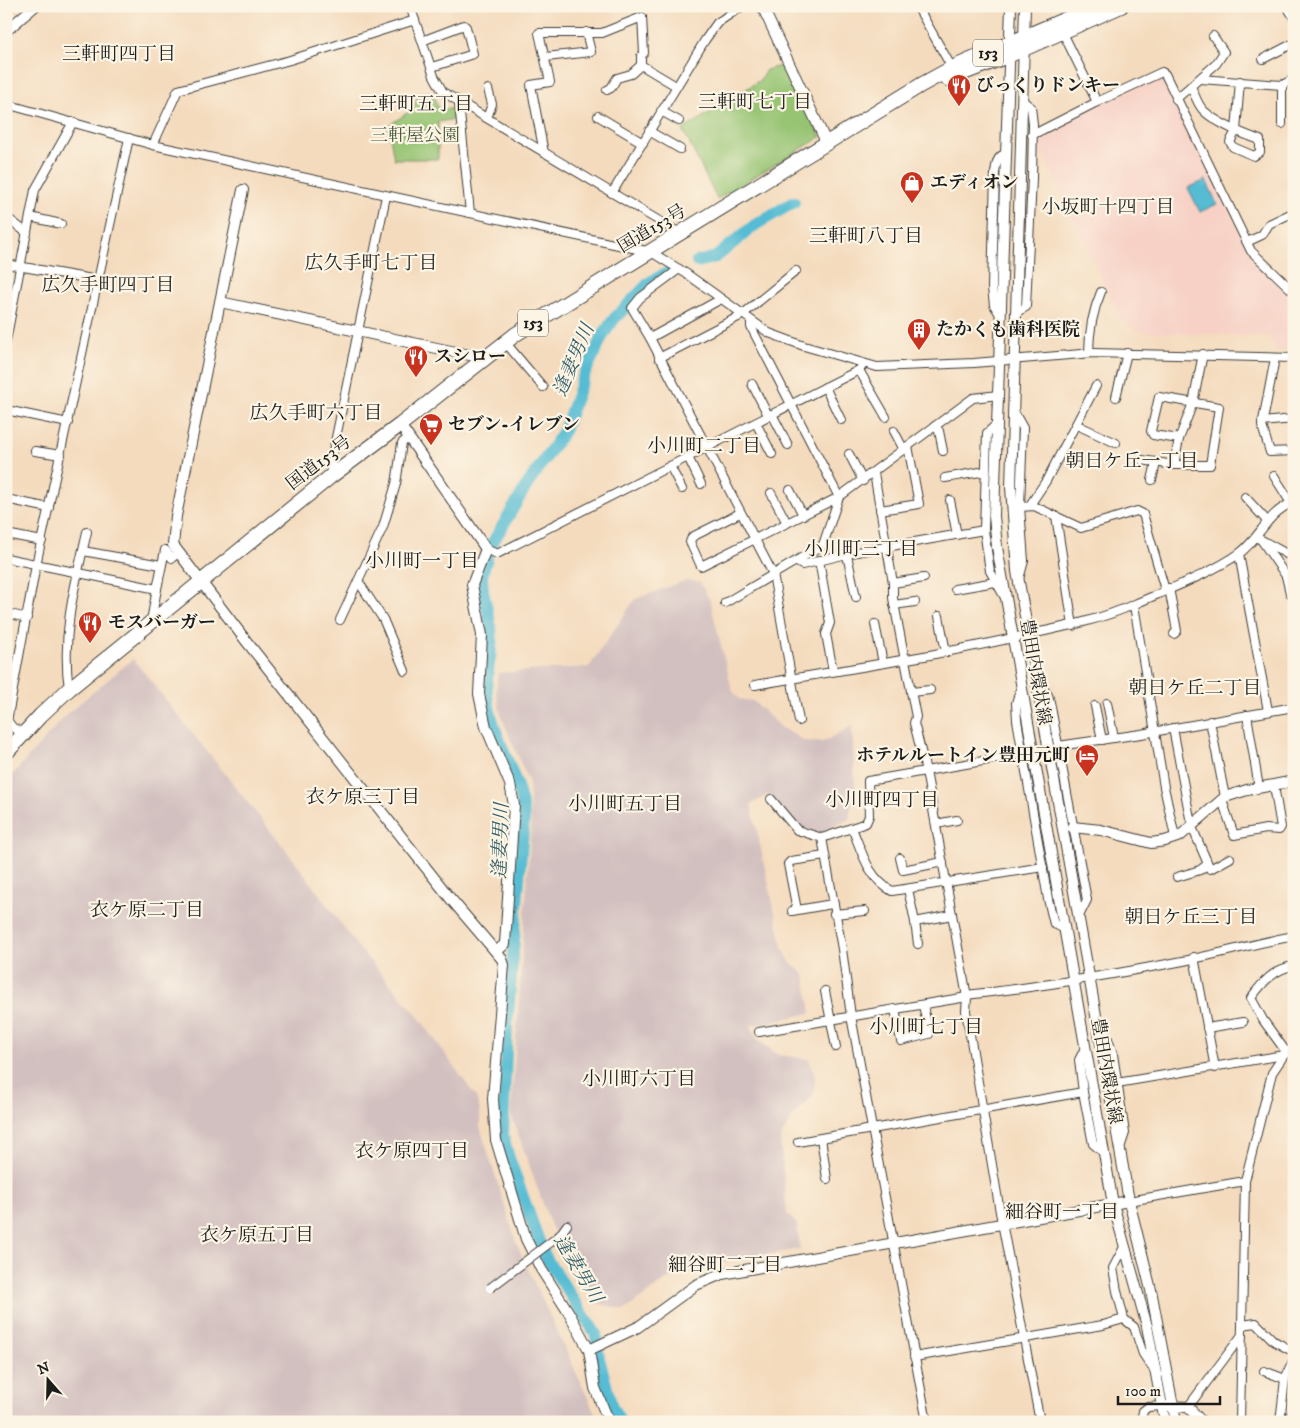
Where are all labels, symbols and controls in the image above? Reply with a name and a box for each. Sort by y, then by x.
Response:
road number: 153 [973,40,1003,66]
district label: 三軒町四丁目 [62,43,176,66]
restaurant icon: びっくりドンキー [946,73,972,107]
place label: びっくりドンキー [976,75,1120,97]
district label: 三軒町七丁目 [698,91,812,114]
district label: 三軒町五丁目 [359,93,473,116]
park label: 三軒屋公園 [370,125,460,147]
shop icon: エディオン [899,170,925,204]
place label: エディオン [930,172,1019,194]
district label: 小坂町十四丁目 [1041,196,1175,219]
street label: 国道153号 [614,200,690,258]
district label: 三軒町八丁目 [809,225,923,248]
district label: 広久手町七丁目 [304,252,438,275]
district label: 広久手町四丁目 [41,274,175,297]
road number: 153 [518,309,548,336]
building icon: たかくも歯科医院 [906,317,932,351]
water label: 逢妻男川 [549,319,600,399]
place label: たかくも歯科医院 [936,319,1080,341]
restaurant icon: スシロー [403,344,429,378]
place label: スシロー [434,346,506,368]
district label: 広久手町六丁目 [249,402,383,425]
supermarket icon: セブン-イレブン [418,412,444,446]
place label: セブン-イレブン [448,414,580,436]
street label: 国道153号 [282,431,356,495]
district label: 小川町二丁目 [647,435,761,458]
district label: 朝日ケ丘一丁目 [1065,450,1199,473]
district label: 小川町三丁目 [804,538,918,561]
district label: 小川町一丁目 [365,550,479,573]
restaurant icon: モスバーガー [77,610,103,644]
place label: モスバーガー [108,612,216,634]
street label: 豊田内環状線 [1015,617,1055,727]
district label: 朝日ケ丘二丁目 [1128,677,1262,700]
hotel icon: ホテルルートイン豊田元町 [1074,743,1100,777]
place label: ホテルルートイン豊田元町 [856,745,1070,767]
district label: 衣ケ原三丁目 [306,786,420,809]
district label: 小川町四丁目 [825,789,939,812]
district label: 小川町五丁目 [568,793,682,816]
water label: 逢妻男川 [488,801,514,879]
district label: 衣ケ原二丁目 [90,899,204,922]
district label: 朝日ケ丘三丁目 [1124,906,1258,929]
district label: 小川町七丁目 [869,1016,983,1039]
street label: 豊田内環状線 [1086,1016,1126,1126]
district label: 小川町六丁目 [582,1068,696,1091]
district label: 衣ケ原四丁目 [355,1140,469,1163]
district label: 細谷町一丁目 [1005,1201,1119,1224]
district label: 衣ケ原五丁目 [200,1224,314,1247]
water label: 逢妻男川 [549,1230,608,1309]
district label: 細谷町二丁目 [668,1254,782,1277]
north arrow [22,1356,72,1406]
text: N [35,1358,53,1379]
scale bar [1118,1373,1220,1405]
text: 100 m [1125,1382,1161,1401]

